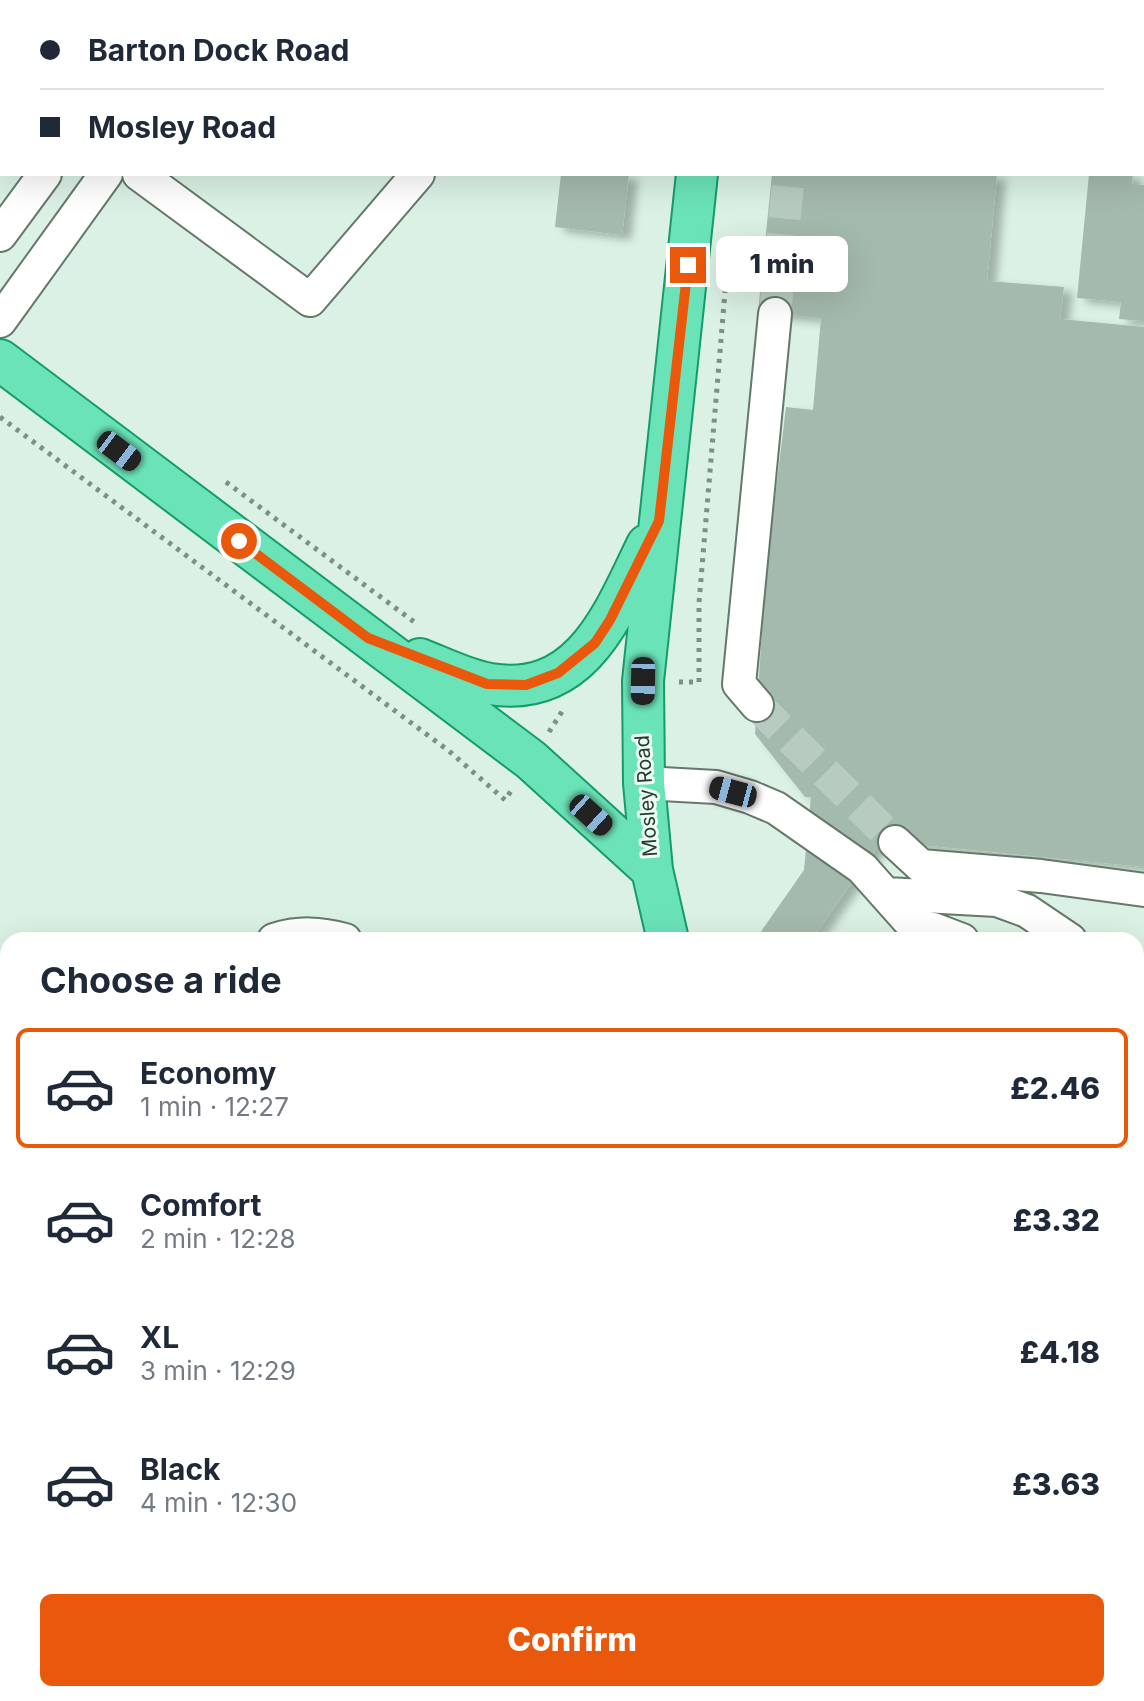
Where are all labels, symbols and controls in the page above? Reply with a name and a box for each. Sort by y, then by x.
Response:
text: Barton Dock Road [88,32,350,68]
text: Mosley Road [88,109,276,145]
callout: 1 min [716,237,848,293]
route end [670,247,706,283]
text: 1 min [749,248,815,279]
car [93,427,145,475]
route start [221,523,257,559]
car [631,657,655,705]
street label: Mosley Road [630,734,662,858]
car [707,774,759,810]
car [565,790,617,840]
text: Choose a ride [40,958,282,1002]
icon: car [44,1052,116,1124]
text: Economy [140,1055,276,1091]
text: £2.46 [1010,1070,1100,1106]
text: 1 min · 12:27 [140,1091,289,1122]
icon: car [44,1184,116,1256]
text: Comfort [140,1187,261,1223]
text: £3.32 [1013,1202,1100,1238]
text: 2 min · 12:28 [140,1223,296,1254]
icon: car [44,1316,116,1388]
text: XL [140,1319,179,1355]
text: £4.18 [1020,1334,1100,1370]
text: 3 min · 12:29 [140,1355,296,1386]
icon: car [44,1448,116,1520]
text: Black [140,1451,220,1487]
text: £3.63 [1012,1466,1100,1502]
text: 4 min · 12:30 [140,1487,297,1518]
button: Confirm [40,1594,1104,1686]

